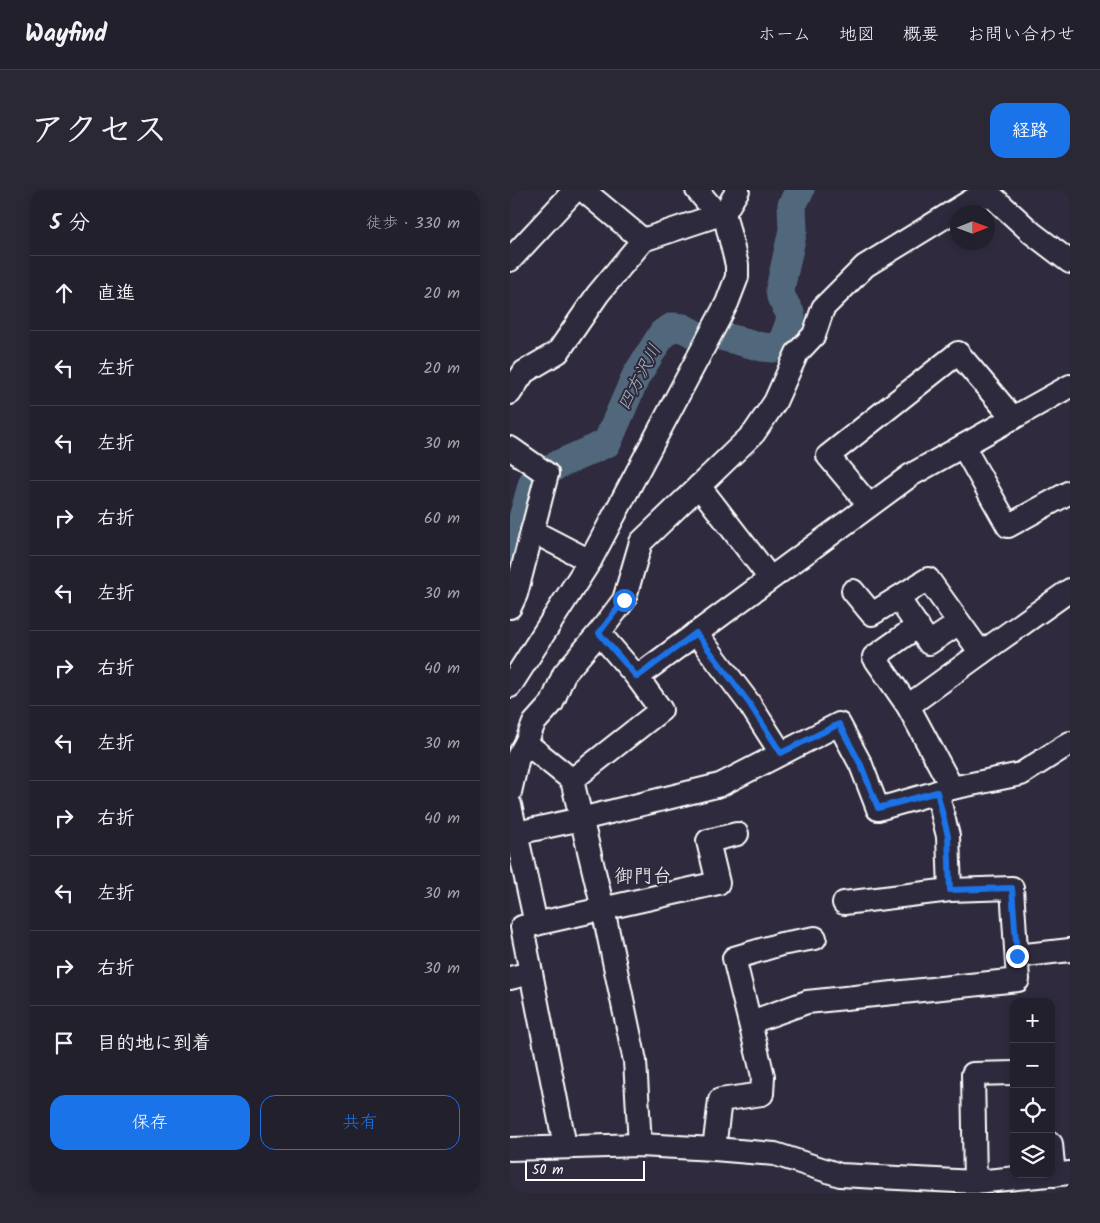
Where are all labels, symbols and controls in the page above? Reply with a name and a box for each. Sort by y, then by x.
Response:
text: Wayfind [25,15,107,54]
text: ホーム [758,21,811,50]
text: 地図 [839,21,875,50]
text: 概要 [903,21,939,50]
text: お問い合わせ [967,21,1075,50]
button: 経路 [990,103,1070,158]
text: アクセス [30,104,168,160]
north arrow [950,205,995,250]
text: 5 分 [50,207,90,240]
text: 徒歩 · 330 m [366,211,460,236]
icon: ahead [50,279,78,307]
text: 直進 [97,279,135,309]
text: 20 m [424,281,460,306]
water label: 四方沢川 [611,339,670,416]
icon: left [50,354,78,382]
text: 左折 [97,354,135,384]
text: 20 m [424,356,460,381]
icon: left [50,429,78,457]
text: 左折 [97,429,135,459]
text: 30 m [424,431,460,456]
icon: right [50,504,78,532]
text: 右折 [97,504,135,534]
text: 60 m [424,506,460,531]
icon: left [50,579,78,607]
text: 左折 [97,579,135,609]
text: 30 m [424,581,460,606]
route start [613,589,636,612]
icon: right [50,654,78,682]
text: 右折 [97,654,135,684]
text: 40 m [424,656,460,681]
icon: left [50,729,78,757]
text: 左折 [97,729,135,759]
text: 30 m [424,731,460,756]
icon: right [50,804,78,832]
text: 右折 [97,804,135,834]
text: 40 m [424,806,460,831]
district label: 御門台 [614,862,672,892]
icon: left [50,879,78,907]
text: 左折 [97,879,135,909]
text: 30 m [424,881,460,906]
route end [1006,945,1029,968]
icon: right [50,954,78,982]
text: 右折 [97,954,135,984]
text: 30 m [424,956,460,981]
map controls [1010,998,1055,1178]
button: + [1010,998,1055,1043]
icon: arrive [50,1029,78,1057]
text: 目的地に到着 [97,1029,211,1059]
button: − [1010,1043,1055,1088]
button: locate [1010,1088,1055,1133]
button: 保存 [50,1095,250,1150]
button: 共有 [260,1095,460,1150]
button: layers [1010,1133,1055,1178]
scale bar [525,1158,645,1181]
text: 50 m [532,1159,563,1181]

